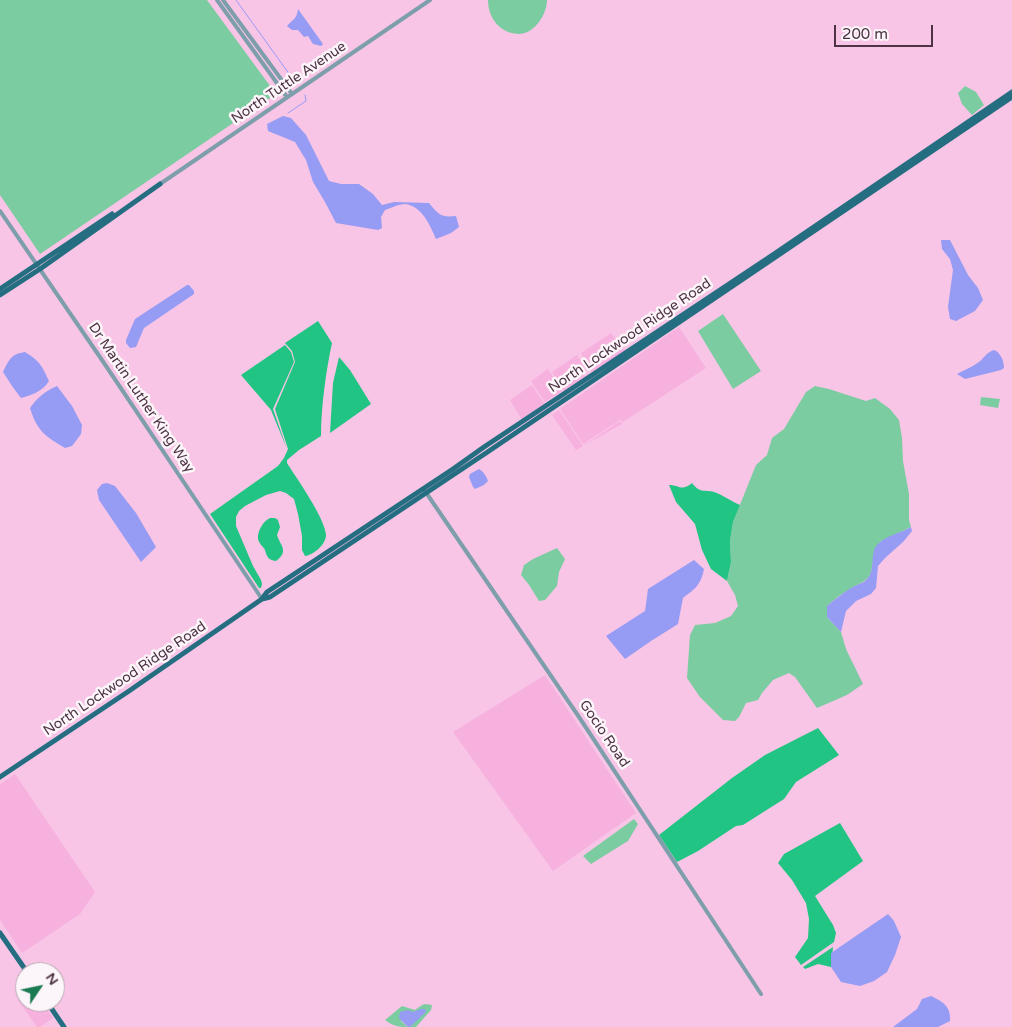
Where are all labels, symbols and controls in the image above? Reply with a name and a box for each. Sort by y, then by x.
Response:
scale bar [837,15,936,47]
text: 200 m [842,25,888,43]
street label: North Tuttle Avenue [229,38,349,128]
street label: North Lockwood Ridge Road [546,275,714,397]
street label: Dr Martin Luther King Way [84,320,198,476]
street label: North Lockwood Ridge Road [41,618,209,740]
street label: Gocio Road [575,697,633,771]
north arrow [15,962,65,1012]
text: N [42,969,62,988]

